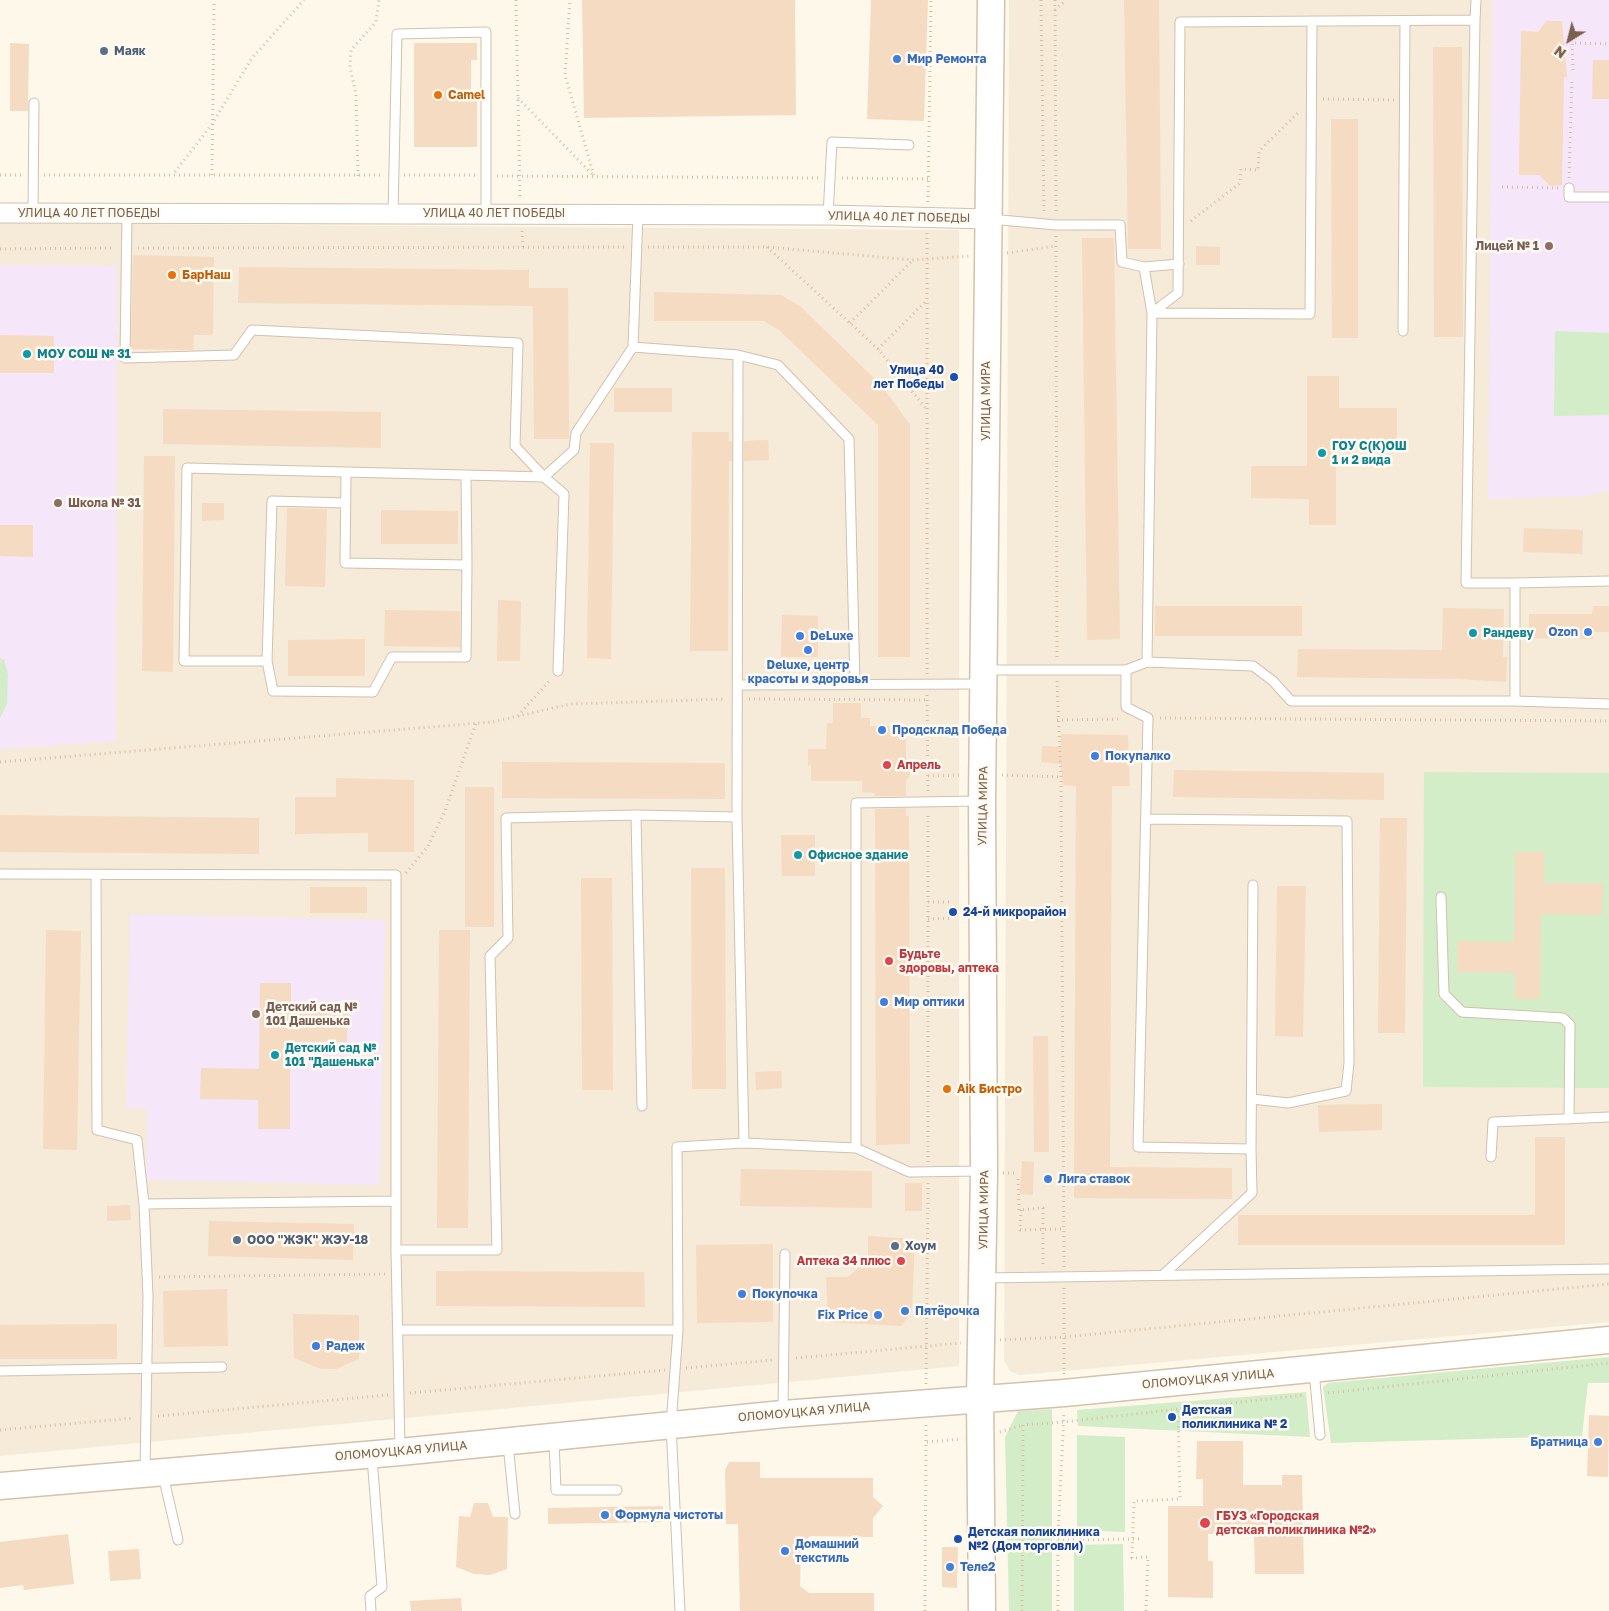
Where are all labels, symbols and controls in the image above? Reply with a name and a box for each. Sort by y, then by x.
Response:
north arrow [1544,15,1594,65]
text: N [1551,43,1569,63]
place label: Маяк [114,44,146,58]
marker: Маяк [98,45,110,57]
place label: Мир Ремонта [907,52,986,66]
marker: Мир Ремонта [891,53,903,65]
place label: Camel [448,88,485,102]
marker: Camel [432,89,444,101]
street label: УЛИЦА 40 ЛЕТ ПОБЕДЫ [18,206,160,220]
street label: УЛИЦА 40 ЛЕТ ПОБЕДЫ [423,206,565,220]
street label: УЛИЦА 40 ЛЕТ ПОБЕДЫ [828,209,970,225]
place label: Лицей № 1 [1476,239,1539,253]
marker: Лицей № 1 [1543,240,1555,252]
place label: БарНаш [182,268,231,282]
marker: БарНаш [166,269,178,281]
place label: МОУ СОШ № 31 [37,347,131,361]
marker: МОУ СОШ № 31 [21,348,33,360]
street label: УЛИЦА МИРА [979,361,993,441]
place label: Улица 40 лет Победы [874,363,944,391]
marker: Улица 40 лет Победы [948,371,960,383]
place label: ГОУ С(К)ОШ 1 и 2 вида [1332,439,1407,467]
marker: ГОУ С(К)ОШ 1 и 2 вида [1316,447,1328,459]
place label: Школа № 31 [68,496,141,510]
marker: Школа № 31 [52,497,64,509]
place label: Ozon [1548,625,1578,639]
place label: Рандеву [1483,626,1534,640]
marker: Ozon [1582,626,1594,638]
marker: Рандеву [1467,627,1479,639]
place label: DeLuxe [810,629,853,643]
marker: DeLuxe [794,630,806,642]
marker: Deluxe, центр красоты и здоровья [802,644,814,656]
place label: Deluxe, центр красоты и здоровья [748,658,868,686]
place label: Продсклад Победа [892,723,1007,737]
marker: Продсклад Победа [876,724,888,736]
place label: Покупалко [1105,749,1171,763]
marker: Покупалко [1089,750,1101,762]
place label: Апрель [897,758,941,772]
marker: Апрель [881,759,893,771]
street label: УЛИЦА МИРА [975,766,991,846]
place label: Офисное здание [808,848,908,862]
marker: Офисное здание [792,849,804,861]
place label: 24-й микрорайон [963,905,1066,919]
marker: 24-й микрорайон [947,906,959,918]
place label: Будьте здоровы, аптека [899,947,999,975]
marker: Будьте здоровы, аптека [883,955,895,967]
place label: Мир оптики [894,995,965,1009]
marker: Мир оптики [878,996,890,1008]
place label: Детский сад № 101 Дашенька [266,1000,357,1028]
marker: Детский сад № 101 Дашенька [250,1008,262,1020]
place label: Детский сад № 101 "Дашенька" [285,1041,379,1069]
marker: Детский сад № 101 "Дашенька" [269,1049,281,1061]
place label: Aik Бистро [957,1082,1022,1096]
marker: Aik Бистро [941,1083,953,1095]
street label: УЛИЦА МИРА [976,1170,992,1250]
place label: Лига ставок [1058,1172,1130,1186]
marker: Лига ставок [1042,1173,1054,1185]
place label: ООО "ЖЭК" ЖЭУ-18 [247,1233,368,1247]
marker: ООО "ЖЭК" ЖЭУ-18 [231,1234,243,1246]
place label: Хоум [905,1239,936,1253]
marker: Хоум [889,1240,901,1252]
place label: Аптека 34 плюс [797,1254,891,1268]
marker: Аптека 34 плюс [895,1255,907,1267]
place label: Покупочка [752,1287,818,1301]
marker: Покупочка [736,1288,748,1300]
place label: Пятёрочка [915,1304,980,1318]
marker: Пятёрочка [899,1305,911,1317]
place label: Fix Price [818,1308,868,1322]
marker: Fix Price [872,1309,884,1321]
place label: Радеж [326,1339,365,1353]
marker: Радеж [310,1340,322,1352]
street label: ОЛОМОУЦКАЯ УЛИЦА [1141,1366,1275,1392]
street label: ОЛОМОУЦКАЯ УЛИЦА [737,1399,871,1425]
place label: Детская поликлиника № 2 [1182,1403,1287,1431]
marker: Детская поликлиника № 2 [1166,1411,1178,1423]
place label: Братница [1530,1435,1588,1449]
marker: Братница [1592,1436,1604,1448]
street label: ОЛОМОУЦКАЯ УЛИЦА [334,1438,468,1464]
place label: Формула чистоты [615,1508,723,1522]
marker: Формула чистоты [599,1509,611,1521]
place label: ГБУЗ «Городская детская поликлиника №2» [1216,1509,1376,1537]
marker: ГБУЗ «Городская детская поликлиника №2» [1198,1516,1212,1530]
place label: Детская поликлиника №2 (Дом торговли) [968,1525,1100,1553]
marker: Детская поликлиника №2 (Дом торговли) [952,1533,964,1545]
place label: Домашний текстиль [795,1537,859,1565]
marker: Домашний текстиль [779,1545,791,1557]
place label: Теле2 [960,1560,995,1574]
marker: Теле2 [944,1561,956,1573]

